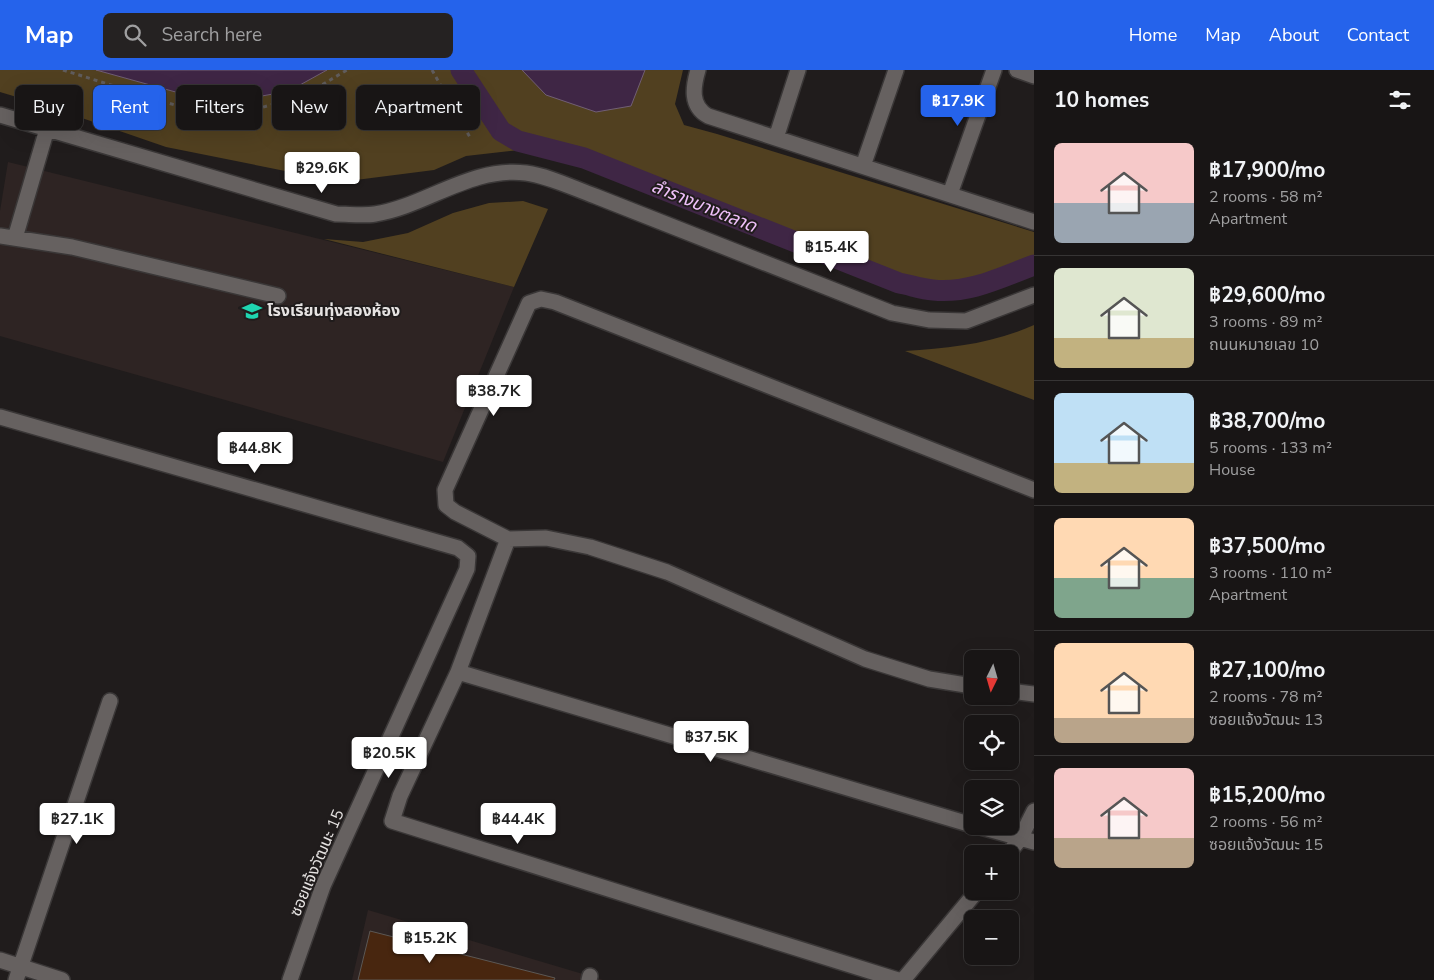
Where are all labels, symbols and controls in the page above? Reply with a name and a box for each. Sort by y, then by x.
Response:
search box [103,13,453,58]
text: Map [25,19,73,51]
icon: search [121,21,149,49]
text: Search here [161,22,262,48]
text: Home [1129,23,1177,47]
text: Map [1205,23,1241,47]
text: About [1269,23,1319,47]
text: Contact [1347,23,1409,47]
chip: Buy [15,85,83,130]
chip: Rent [93,85,166,130]
chip: Filters [176,85,262,130]
chip: New [272,85,346,130]
chip: Apartment [356,85,480,130]
pin: ฿17.9K [917,85,999,127]
text: 10 homes [1054,86,1149,114]
icon: filters [1386,86,1414,114]
text: ฿17.9K [932,90,984,112]
pin: ฿29.6K [281,152,363,194]
text: ฿17,900/mo [1209,156,1325,184]
text: ฿29.6K [296,157,348,179]
icon: home [1094,163,1154,223]
water label: ลำรางบางตลาด [648,174,761,238]
text: 2 rooms · 58 m² [1209,186,1322,208]
text: Apartment [1209,208,1287,230]
pin: ฿15.4K [790,230,872,273]
text: ฿15.4K [805,236,857,258]
text: ฿29,600/mo [1209,281,1325,309]
icon: home [1094,288,1154,348]
school or university icon: โรงเรียนทุ่งสองห้อง [241,300,263,322]
place label: โรงเรียนทุ่งสองห้อง [267,300,400,322]
text: 3 rooms · 89 m² [1209,311,1322,333]
text: ถนนหมายเลข 10 [1209,334,1319,356]
pin: ฿38.7K [453,374,535,417]
text: ฿38.7K [468,380,520,402]
text: ฿38,700/mo [1209,407,1325,435]
icon: home [1094,413,1154,473]
pin: ฿44.8K [214,432,296,474]
text: ฿44.8K [229,437,281,459]
text: 5 rooms · 133 m² [1209,437,1332,459]
text: House [1209,459,1255,481]
text: ฿37,500/mo [1209,532,1325,560]
icon: home [1094,538,1154,598]
text: 3 rooms · 110 m² [1209,562,1332,584]
text: Apartment [1209,584,1287,606]
north arrow [964,650,1019,705]
map controls [964,650,1019,965]
text: ฿27,100/mo [1209,656,1325,684]
icon: home [1094,663,1154,723]
text: 2 rooms · 78 m² [1209,686,1322,708]
text: ซอยแจ้งวัฒนะ 13 [1209,709,1323,731]
button: locate [964,715,1019,770]
pin: ฿37.5K [670,720,752,763]
text: ฿37.5K [685,726,737,748]
pin: ฿20.5K [348,736,430,779]
text: ฿20.5K [363,742,415,764]
button: layers [964,780,1019,835]
text: ฿15,200/mo [1209,781,1325,809]
icon: home [1094,788,1154,848]
pin: ฿27.1K [36,802,118,845]
pin: ฿44.4K [477,802,559,845]
street label: ซอยแจ้งวัฒนะ 15 [285,806,349,920]
text: ฿27.1K [51,808,103,830]
text: ฿44.4K [492,808,544,830]
text: 2 rooms · 56 m² [1209,811,1322,833]
text: ซอยแจ้งวัฒนะ 15 [1209,834,1323,856]
button: + [964,845,1019,900]
button: − [964,910,1019,965]
pin: ฿15.2K [389,922,471,964]
text: ฿15.2K [404,927,456,949]

